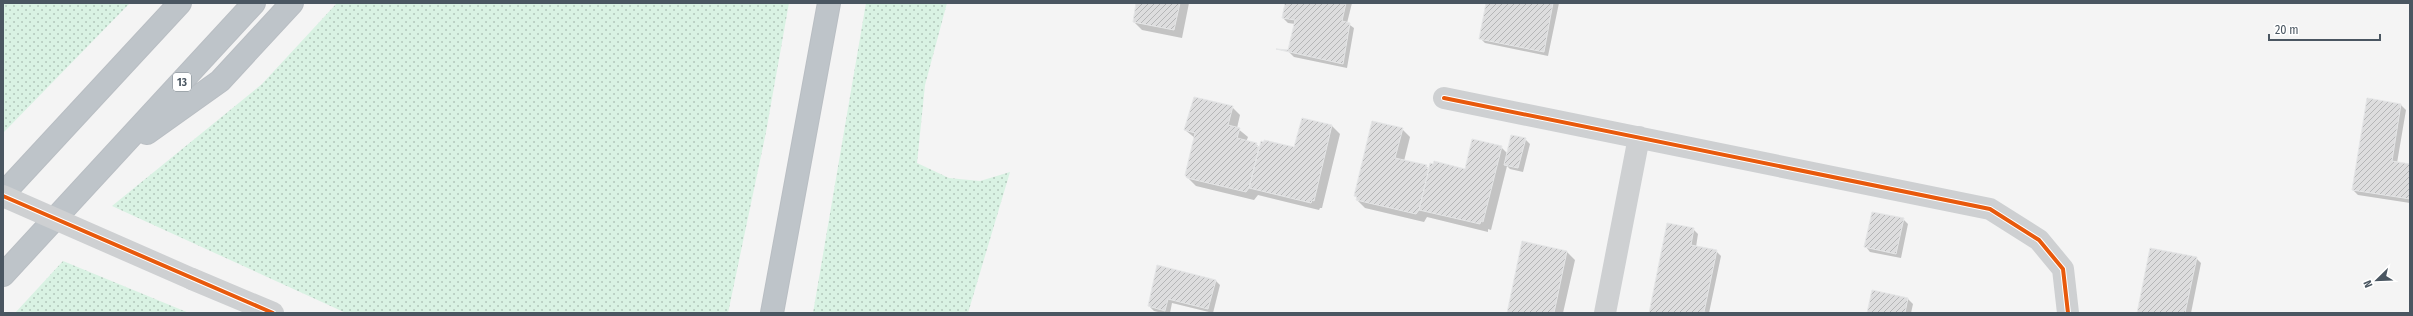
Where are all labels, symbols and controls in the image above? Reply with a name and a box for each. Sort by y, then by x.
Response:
scale bar [2269,16,2380,42]
text: 20 m [2275,23,2299,37]
road number: 13 [173,73,191,91]
north arrow [2357,260,2397,300]
text: N [2361,278,2376,289]

